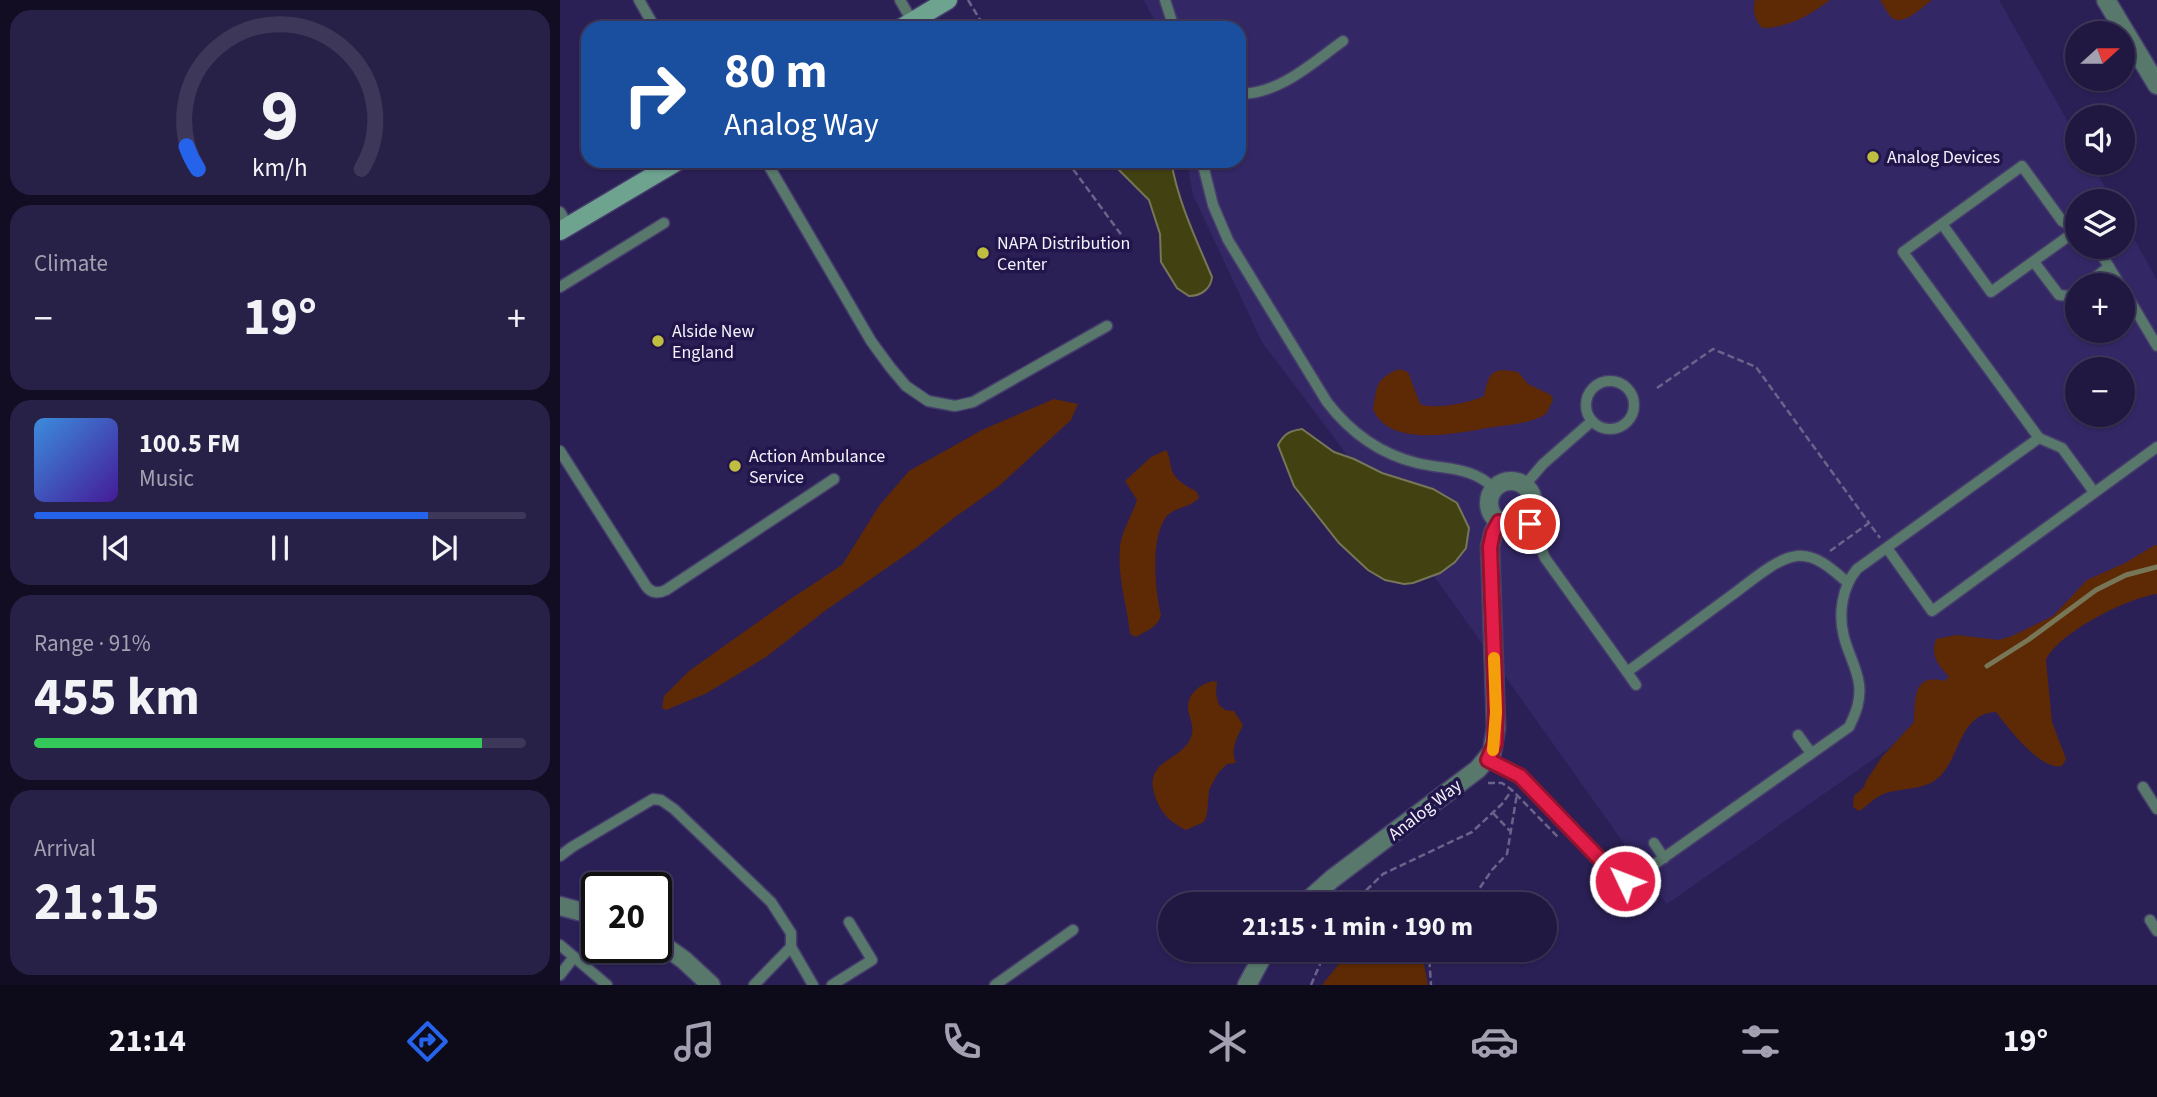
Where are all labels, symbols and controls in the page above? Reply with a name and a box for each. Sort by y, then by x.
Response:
north arrow [2065,21,2135,91]
map controls [2065,21,2135,427]
text: 80 m [724,37,828,107]
icon: right [609,49,700,140]
text: 9 [261,64,299,168]
text: Analog Way [724,102,879,148]
button: sound [2065,105,2135,175]
place label: Analog Devices [1887,145,2000,170]
text: km/h [252,149,308,185]
marker: Analog Devices [1865,149,1881,165]
button: layers [2065,189,2135,259]
place label: NAPA Distribution Center [997,231,1130,277]
marker: NAPA Distribution Center [975,245,991,261]
text: Climate [34,247,108,280]
button: + [2065,273,2135,343]
text: 19° [243,281,317,355]
text: − [34,292,53,346]
text: + [507,292,526,346]
place label: Alside New England [672,319,755,365]
marker: Alside New England [650,333,666,349]
button: − [2065,357,2135,427]
text: 100.5 FM [139,425,240,462]
place label: Action Ambulance Service [749,444,885,490]
marker: Action Ambulance Service [727,458,743,474]
text: Music [139,462,194,495]
pin [1500,494,1560,554]
icon: arrive [1511,505,1549,543]
icon: previous [97,529,135,567]
icon: pause [261,529,299,567]
icon: next [425,529,463,567]
text: Range · 91% [34,627,151,660]
text: 455 km [34,661,200,735]
street label: Analog Way [1383,773,1467,847]
text: Arrival [34,832,96,865]
position arrow [1588,844,1662,918]
text: 21:15 [34,866,159,940]
speed limit sign: 20 [581,872,672,963]
text: 21:15 · 1 min · 190 m [1242,908,1473,945]
icon: directions [403,1017,452,1066]
icon: music [670,1017,719,1066]
icon: phone [937,1017,986,1066]
icon: climate [1203,1017,1252,1066]
icon: car [1470,1017,1519,1066]
icon: filters [1736,1017,1785,1066]
text: 21:14 [109,1018,186,1064]
text: 19° [2003,1018,2048,1064]

